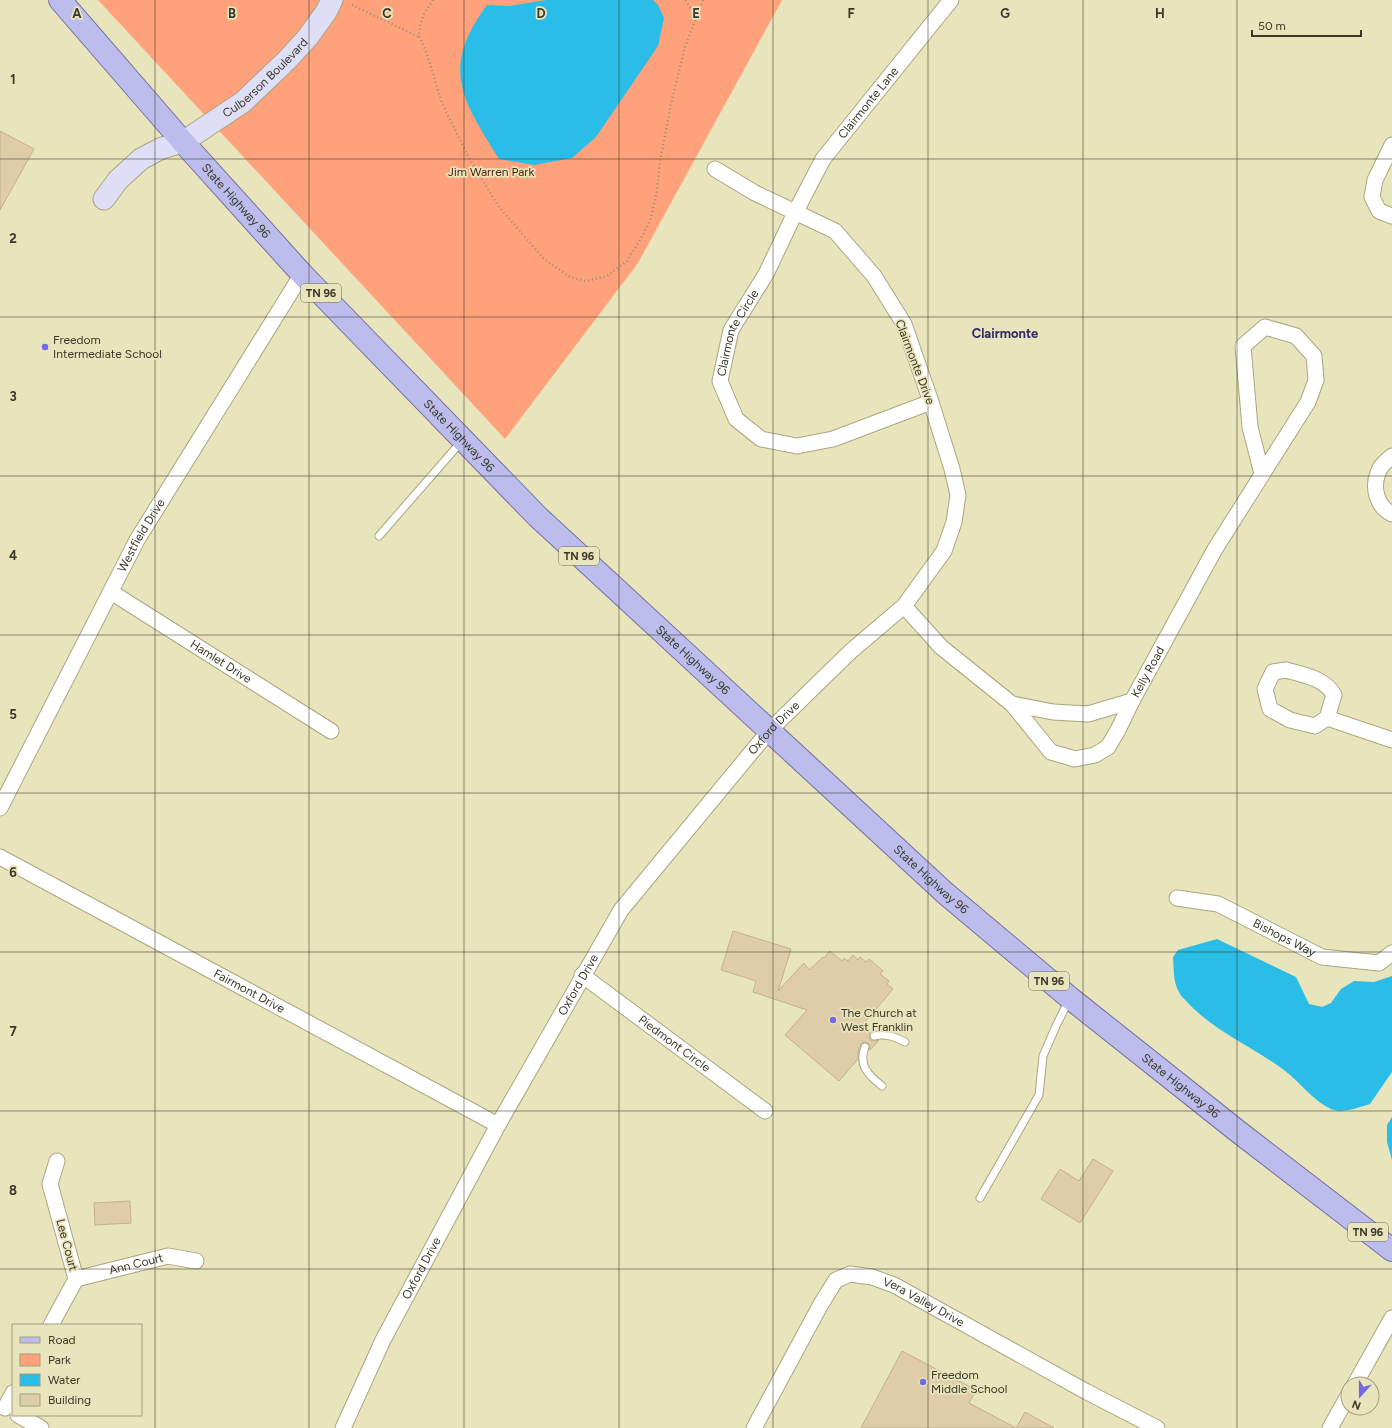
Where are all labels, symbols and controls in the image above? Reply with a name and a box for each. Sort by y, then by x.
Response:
text: A [72,6,82,21]
text: B [228,6,236,21]
text: C [382,6,392,21]
text: D [536,6,546,21]
text: E [692,6,700,21]
text: F [847,6,855,21]
text: G [1000,6,1010,21]
text: H [1155,6,1165,21]
scale bar [1252,12,1361,38]
text: 50 m [1258,19,1286,33]
street label: Culberson Boulevard [220,35,311,121]
street label: Clairmonte Lane [835,64,901,141]
text: 1 [10,72,16,87]
street label: State Highway 96 [199,161,273,241]
park label: Jim Warren Park [448,165,534,179]
text: 2 [9,231,17,246]
road number: TN 96 [301,284,341,302]
street label: Clairmonte Circle [714,287,762,378]
street label: Clairmonte Drive [892,318,938,407]
district label: Clairmonte [972,326,1038,341]
place label: Freedom Intermediate School [53,333,162,361]
marker: Freedom Intermediate School [40,342,50,352]
text: 3 [9,389,17,404]
street label: State Highway 96 [421,396,498,475]
street label: Westfield Drive [115,496,168,574]
road number: TN 96 [559,547,599,565]
text: 4 [9,548,17,563]
street label: State Highway 96 [653,622,733,698]
street label: Hamlet Drive [188,637,255,686]
street label: Kelly Road [1128,644,1167,700]
street label: Oxford Drive [745,698,803,757]
text: 5 [9,707,17,722]
street label: State Highway 96 [891,842,971,917]
text: 6 [9,865,17,880]
street label: Bishops Way [1251,916,1319,960]
street label: Oxford Drive [555,951,601,1018]
street label: Fairmont Drive [211,966,288,1016]
road number: TN 96 [1029,972,1069,990]
place label: The Church at West Franklin [841,1006,917,1034]
street label: Piedmont Circle [636,1012,713,1075]
marker: The Church at West Franklin [828,1015,838,1025]
text: 7 [9,1024,17,1039]
street label: State Highway 96 [1139,1051,1223,1121]
text: 8 [9,1183,17,1198]
street label: Lee Court [53,1217,81,1273]
road number: TN 96 [1348,1223,1388,1241]
street label: Oxford Drive [399,1235,444,1302]
street label: Ann Court [108,1250,165,1277]
street label: Vera Valley Drive [881,1275,967,1330]
legend [12,1324,142,1416]
text: Road [48,1333,76,1347]
text: Park [48,1353,71,1367]
place label: Freedom Middle School [931,1368,1007,1396]
text: Water [48,1373,80,1387]
north arrow [1340,1376,1380,1416]
marker: Freedom Middle School [918,1377,928,1387]
text: Building [48,1393,91,1407]
text: N [1350,1397,1363,1412]

